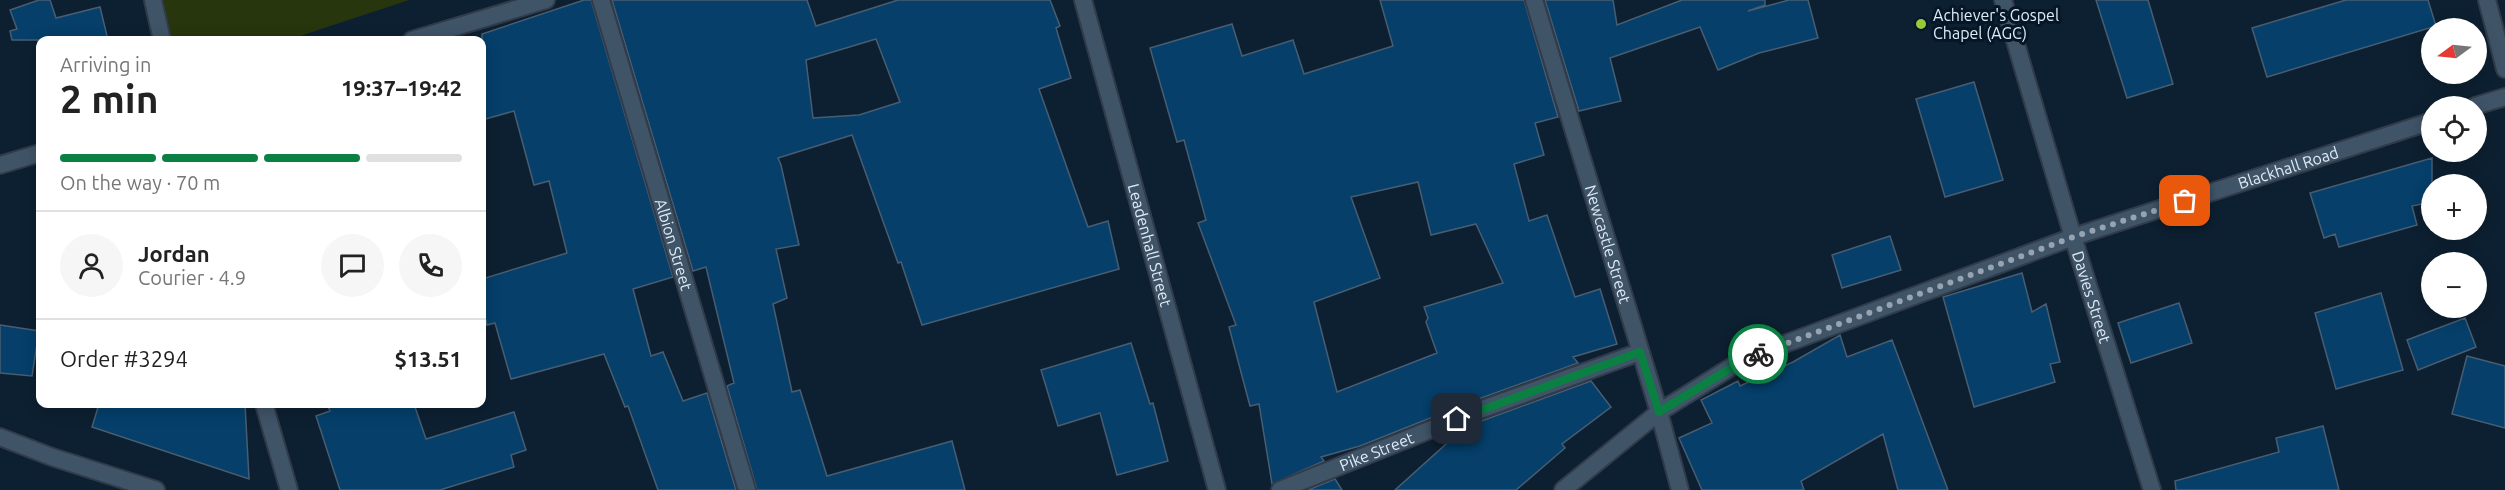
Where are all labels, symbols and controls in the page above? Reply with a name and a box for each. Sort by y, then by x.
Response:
place label: Achiever's Gospel Chapel (AGC) [1933,6,2059,43]
marker: Achiever's Gospel Chapel (AGC) [1914,17,1928,31]
north arrow [2421,18,2487,84]
map controls [2421,18,2487,318]
text: Arriving in [60,53,151,76]
text: 19:37–19:42 [341,75,462,100]
text: 2 min [60,77,159,120]
button: locate [2421,96,2487,162]
street label: Blackhall Road [2236,143,2341,192]
text: On the way · 70 m [60,171,220,194]
button: + [2421,174,2487,240]
pin [2159,175,2210,226]
street label: Leadenhall Street [1125,181,1176,309]
street label: Newcastle Street [1582,183,1635,306]
icon: bag [2168,184,2201,217]
street label: Albion Street [652,196,696,293]
button: person [60,234,123,297]
button: chat [321,234,384,297]
button: phone [399,234,462,297]
text: Jordan [138,241,210,266]
street label: Davies Street [2069,249,2115,346]
button: − [2421,252,2487,318]
text: Courier · 4.9 [138,266,246,289]
courier [1728,324,1788,384]
icon: bike [1742,338,1775,371]
text: Order #3294 [60,346,188,371]
text: $13.51 [395,346,462,371]
pin [1431,393,1482,444]
icon: home [1440,402,1473,435]
street label: Pike Street [1337,428,1417,474]

